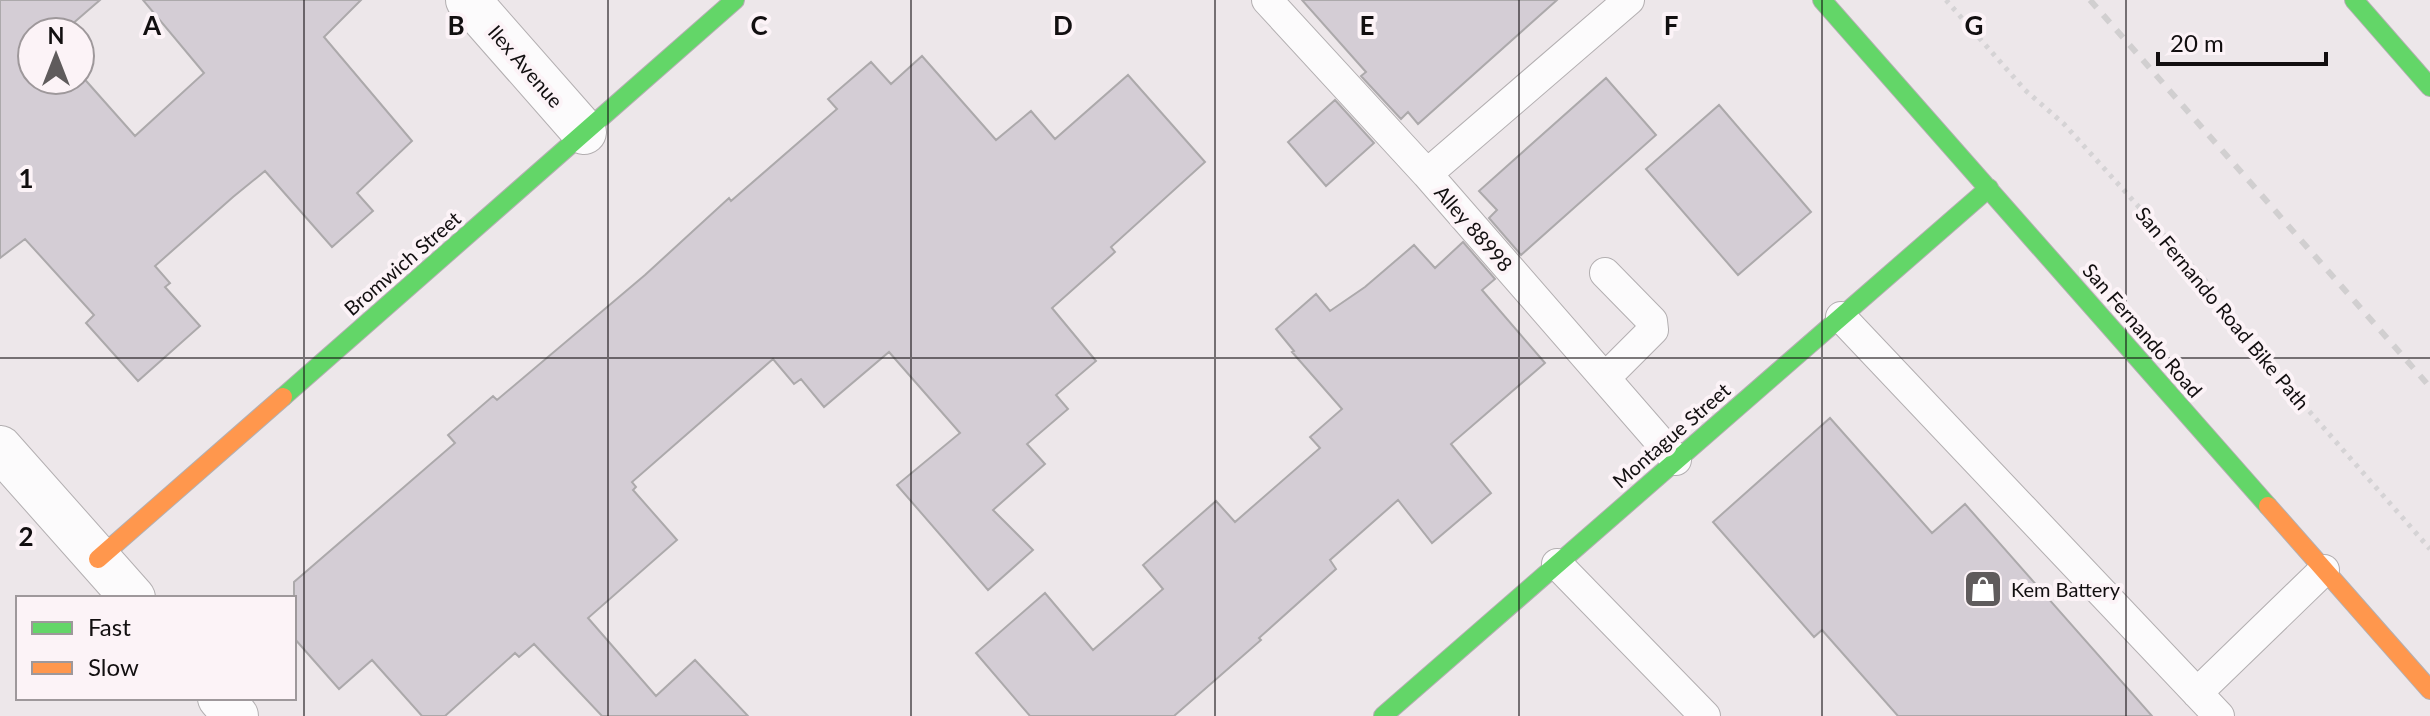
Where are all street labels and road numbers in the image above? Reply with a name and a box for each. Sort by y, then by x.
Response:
street label: Ilex Avenue [484,20,568,112]
street label: Alley 88998 [1430,180,1518,276]
street label: San Fernando Road Bike Path [2131,202,2315,414]
street label: Bromwich Street [339,206,465,320]
street label: San Fernando Road [2078,258,2208,402]
street label: Montague Street [1607,378,1735,492]

